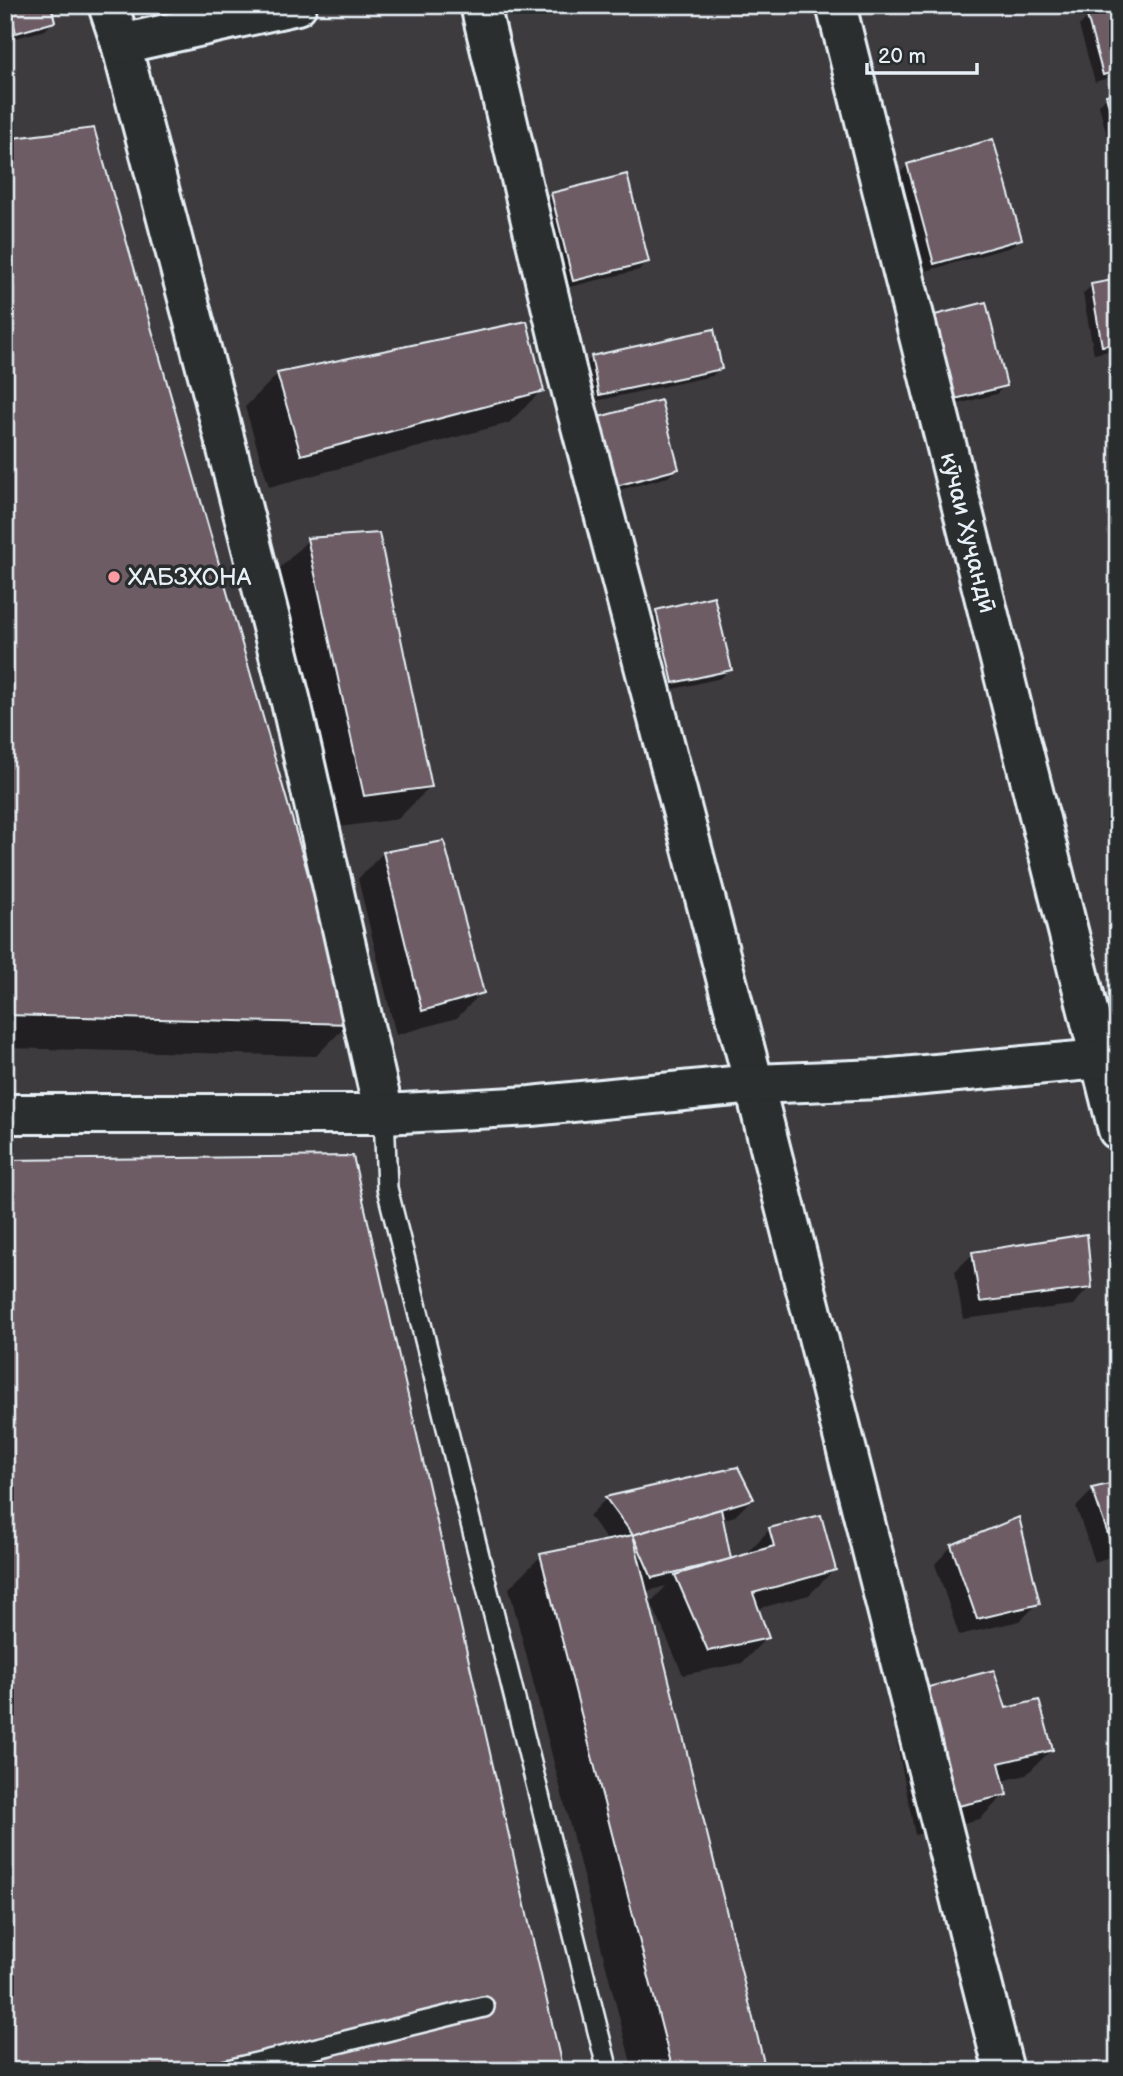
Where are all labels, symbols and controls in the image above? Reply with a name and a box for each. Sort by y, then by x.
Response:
scale bar [867,32,978,76]
text: 20 m [878,44,926,69]
street label: кӯчаи Хуҷандӣ [934,450,1002,616]
place label: ХАБЗХОНА [128,563,252,592]
marker: ХАБЗХОНА [106,569,122,585]

